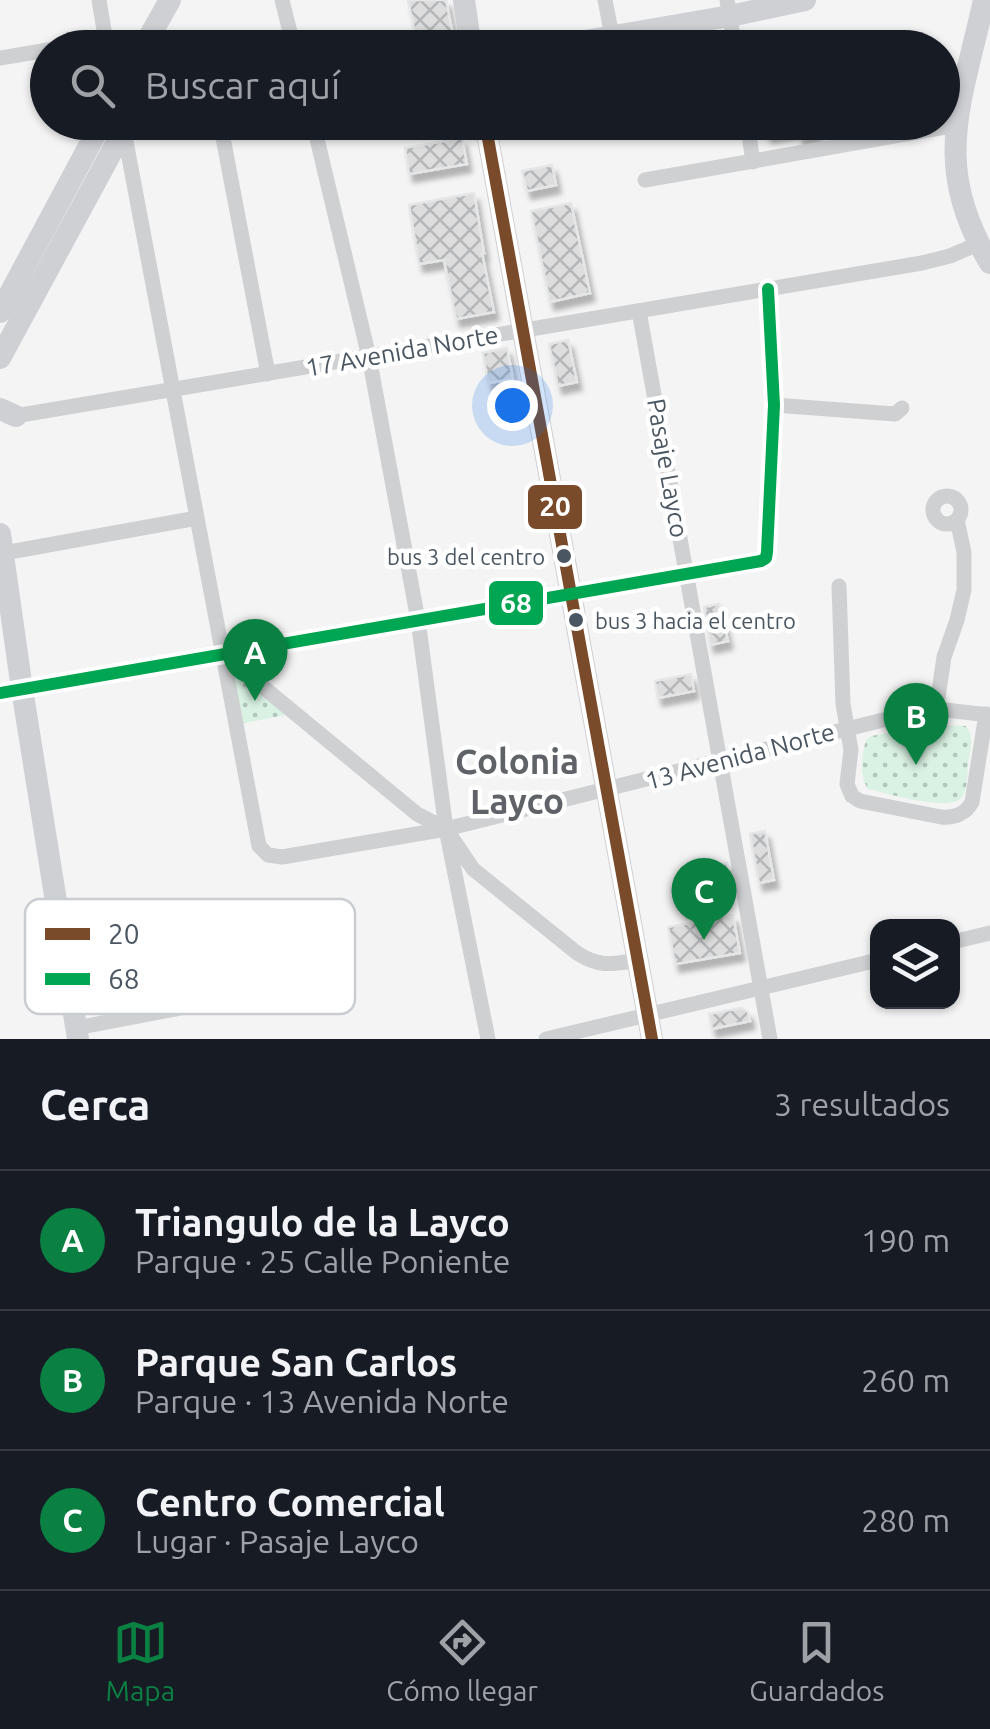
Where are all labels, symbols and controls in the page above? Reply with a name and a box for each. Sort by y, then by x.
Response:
search box [30,30,960,140]
icon: search [65,58,120,113]
text: Buscar aquí [145,64,340,106]
street label: 17 Avenida Norte [304,320,500,382]
your location [487,380,538,431]
street label: Pasaje Layco [642,396,694,540]
line badge: 20 [526,483,584,531]
text: 20 [539,490,571,521]
place label: bus 3 del centro [387,544,545,569]
marker: bus 3 del centro [554,546,574,566]
line badge: 68 [487,579,545,627]
text: 68 [500,587,532,618]
place label: bus 3 hacia el centro [595,608,796,633]
marker: bus 3 hacia el centro [566,610,586,630]
pin: A [222,618,288,701]
pin: B [884,682,948,765]
street label: 13 Avenida Norte [642,717,838,795]
district label: Colonia Layco [455,741,579,821]
pin: C [672,858,736,940]
legend [25,899,355,1014]
text: 20 [108,918,140,949]
map controls [870,919,960,1009]
button: layers [870,919,960,1009]
text: 68 [108,963,140,994]
text: Cerca [40,1081,150,1128]
text: 3 resultados [774,1086,950,1122]
text: Triangulo de la Layco [135,1201,510,1243]
text: A [61,1222,84,1258]
text: 190 m [861,1222,950,1258]
text: Parque · 25 Calle Poniente [135,1243,511,1279]
text: Parque San Carlos [135,1341,457,1383]
text: B [62,1362,83,1398]
text: 260 m [861,1362,950,1398]
text: Parque · 13 Avenida Norte [135,1383,509,1419]
text: Centro Comercial [135,1481,445,1523]
text: C [62,1502,83,1538]
text: 280 m [861,1502,950,1538]
text: Lugar · Pasaje Layco [135,1523,419,1559]
tab: Mapa [106,1615,175,1706]
tab: Cómo llegar [386,1615,538,1706]
tab: Guardados [749,1615,884,1706]

